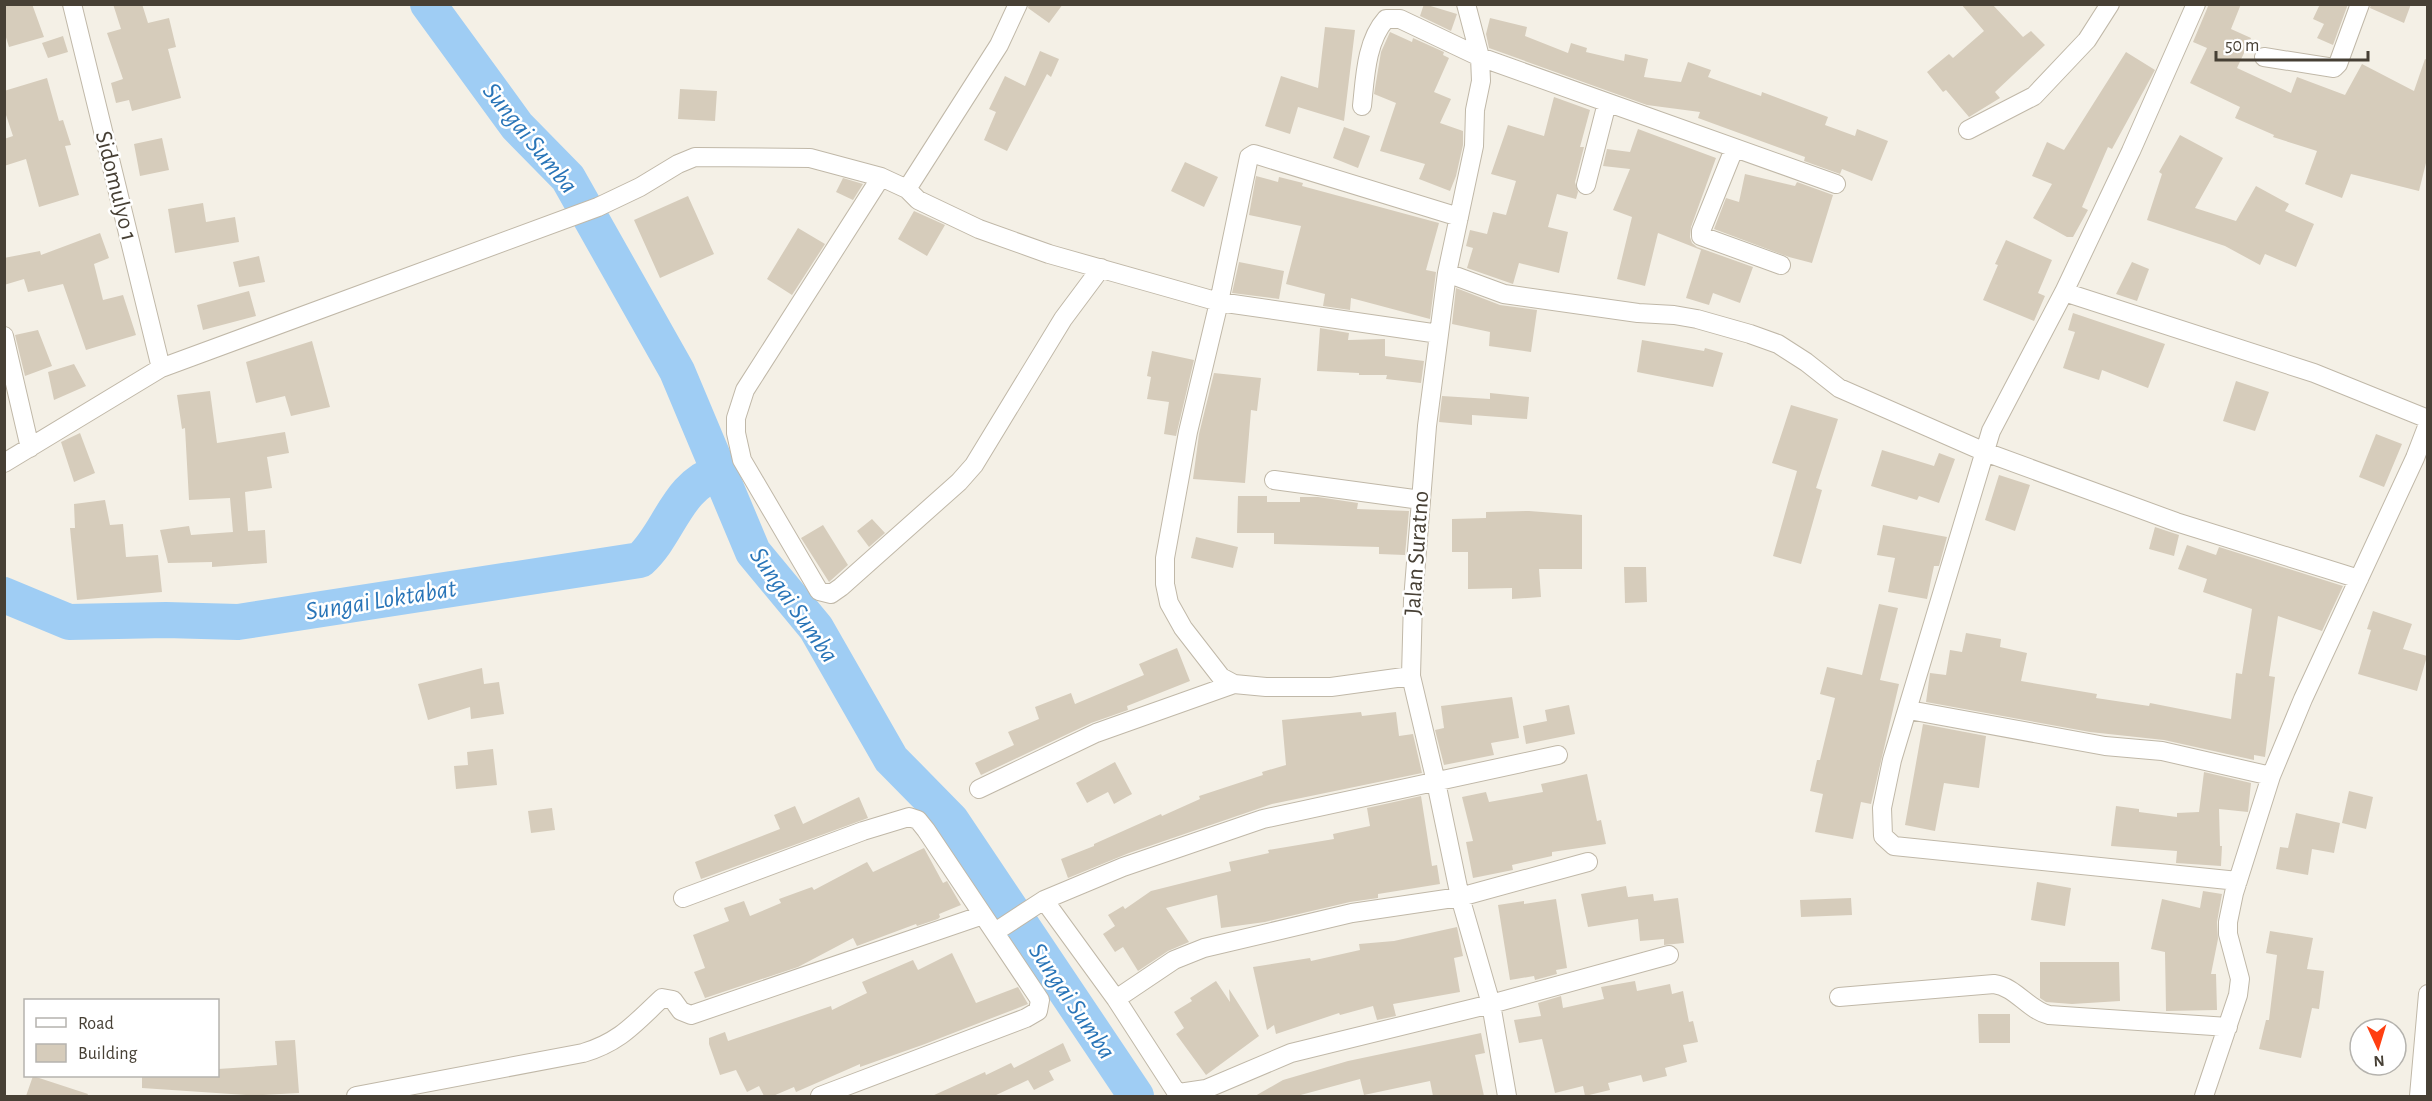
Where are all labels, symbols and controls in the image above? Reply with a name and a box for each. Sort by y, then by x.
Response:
scale bar [2216,24,2368,62]
text: 50 m [2225,37,2259,55]
water label: Sungai Sumba [478,78,582,198]
street label: Sidomulyo 1 [91,129,141,243]
street label: Jalan Suratno [1401,490,1433,616]
water label: Sungai Sumba [745,543,843,667]
water label: Sungai Loktabat [304,575,459,625]
water label: Sungai Sumba [1024,938,1120,1064]
legend [24,999,219,1077]
text: Road [78,1015,114,1033]
north arrow [2348,1017,2408,1077]
text: Building [78,1045,138,1063]
text: N [2373,1053,2385,1069]

